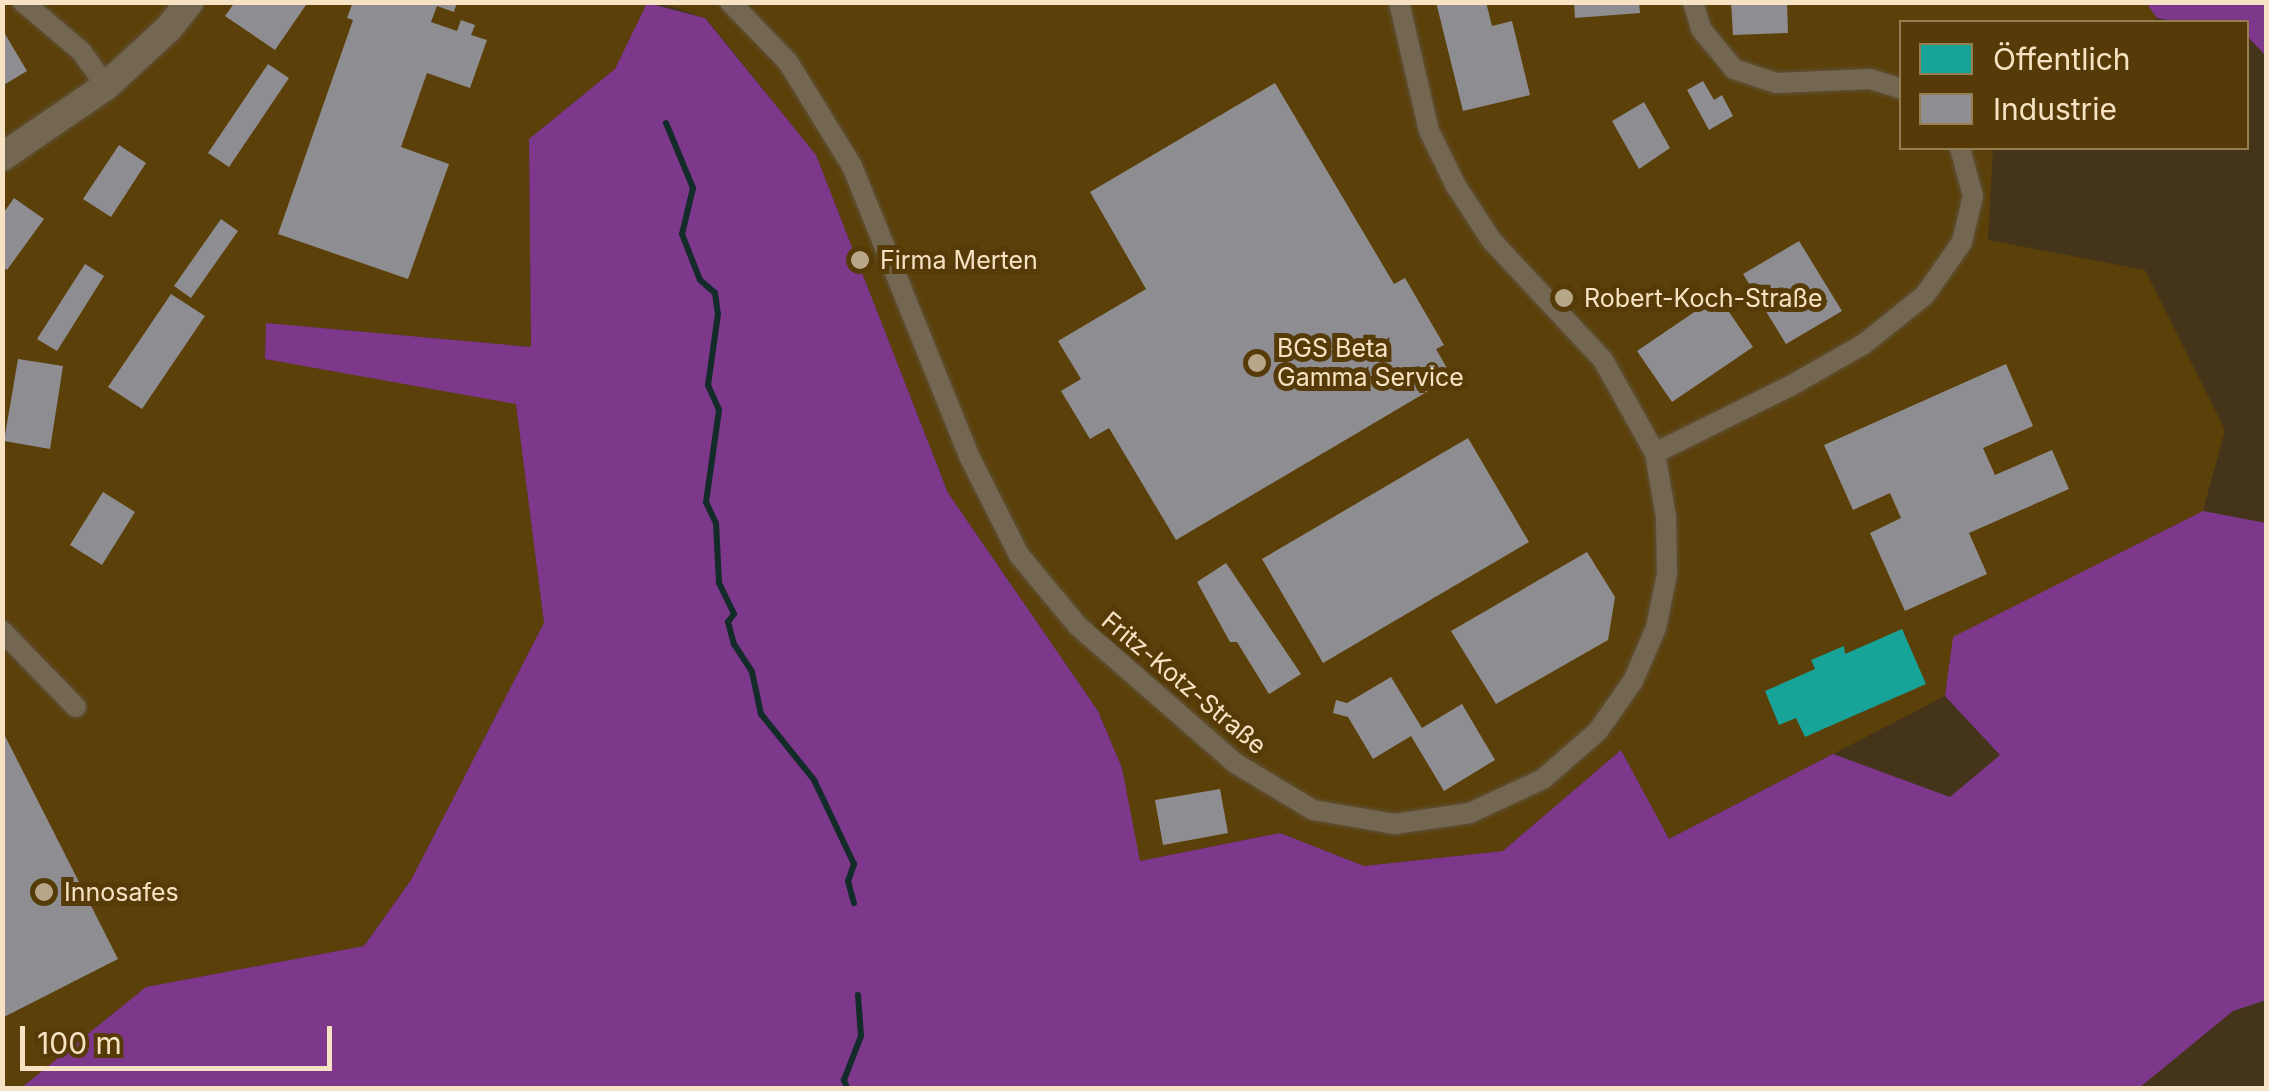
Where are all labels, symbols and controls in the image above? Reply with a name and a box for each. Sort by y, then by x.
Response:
legend [1899,20,2249,150]
text: Öffentlich [1993,41,2131,77]
text: Industrie [1993,91,2117,127]
place label: Firma Merten [880,245,1038,275]
marker: Firma Merten [849,249,871,271]
place label: Robert-Koch-Straße [1584,283,1823,313]
marker: Robert-Koch-Straße [1553,287,1575,309]
place label: BGS Beta Gamma Service [1277,334,1464,393]
marker: BGS Beta Gamma Service [1246,352,1268,374]
street label: Fritz-Kotz-Straße [1096,606,1272,760]
place label: Innosafes [64,877,179,907]
marker: Innosafes [33,881,55,903]
scale bar [25,1006,338,1068]
text: 100 m [37,1025,122,1061]

